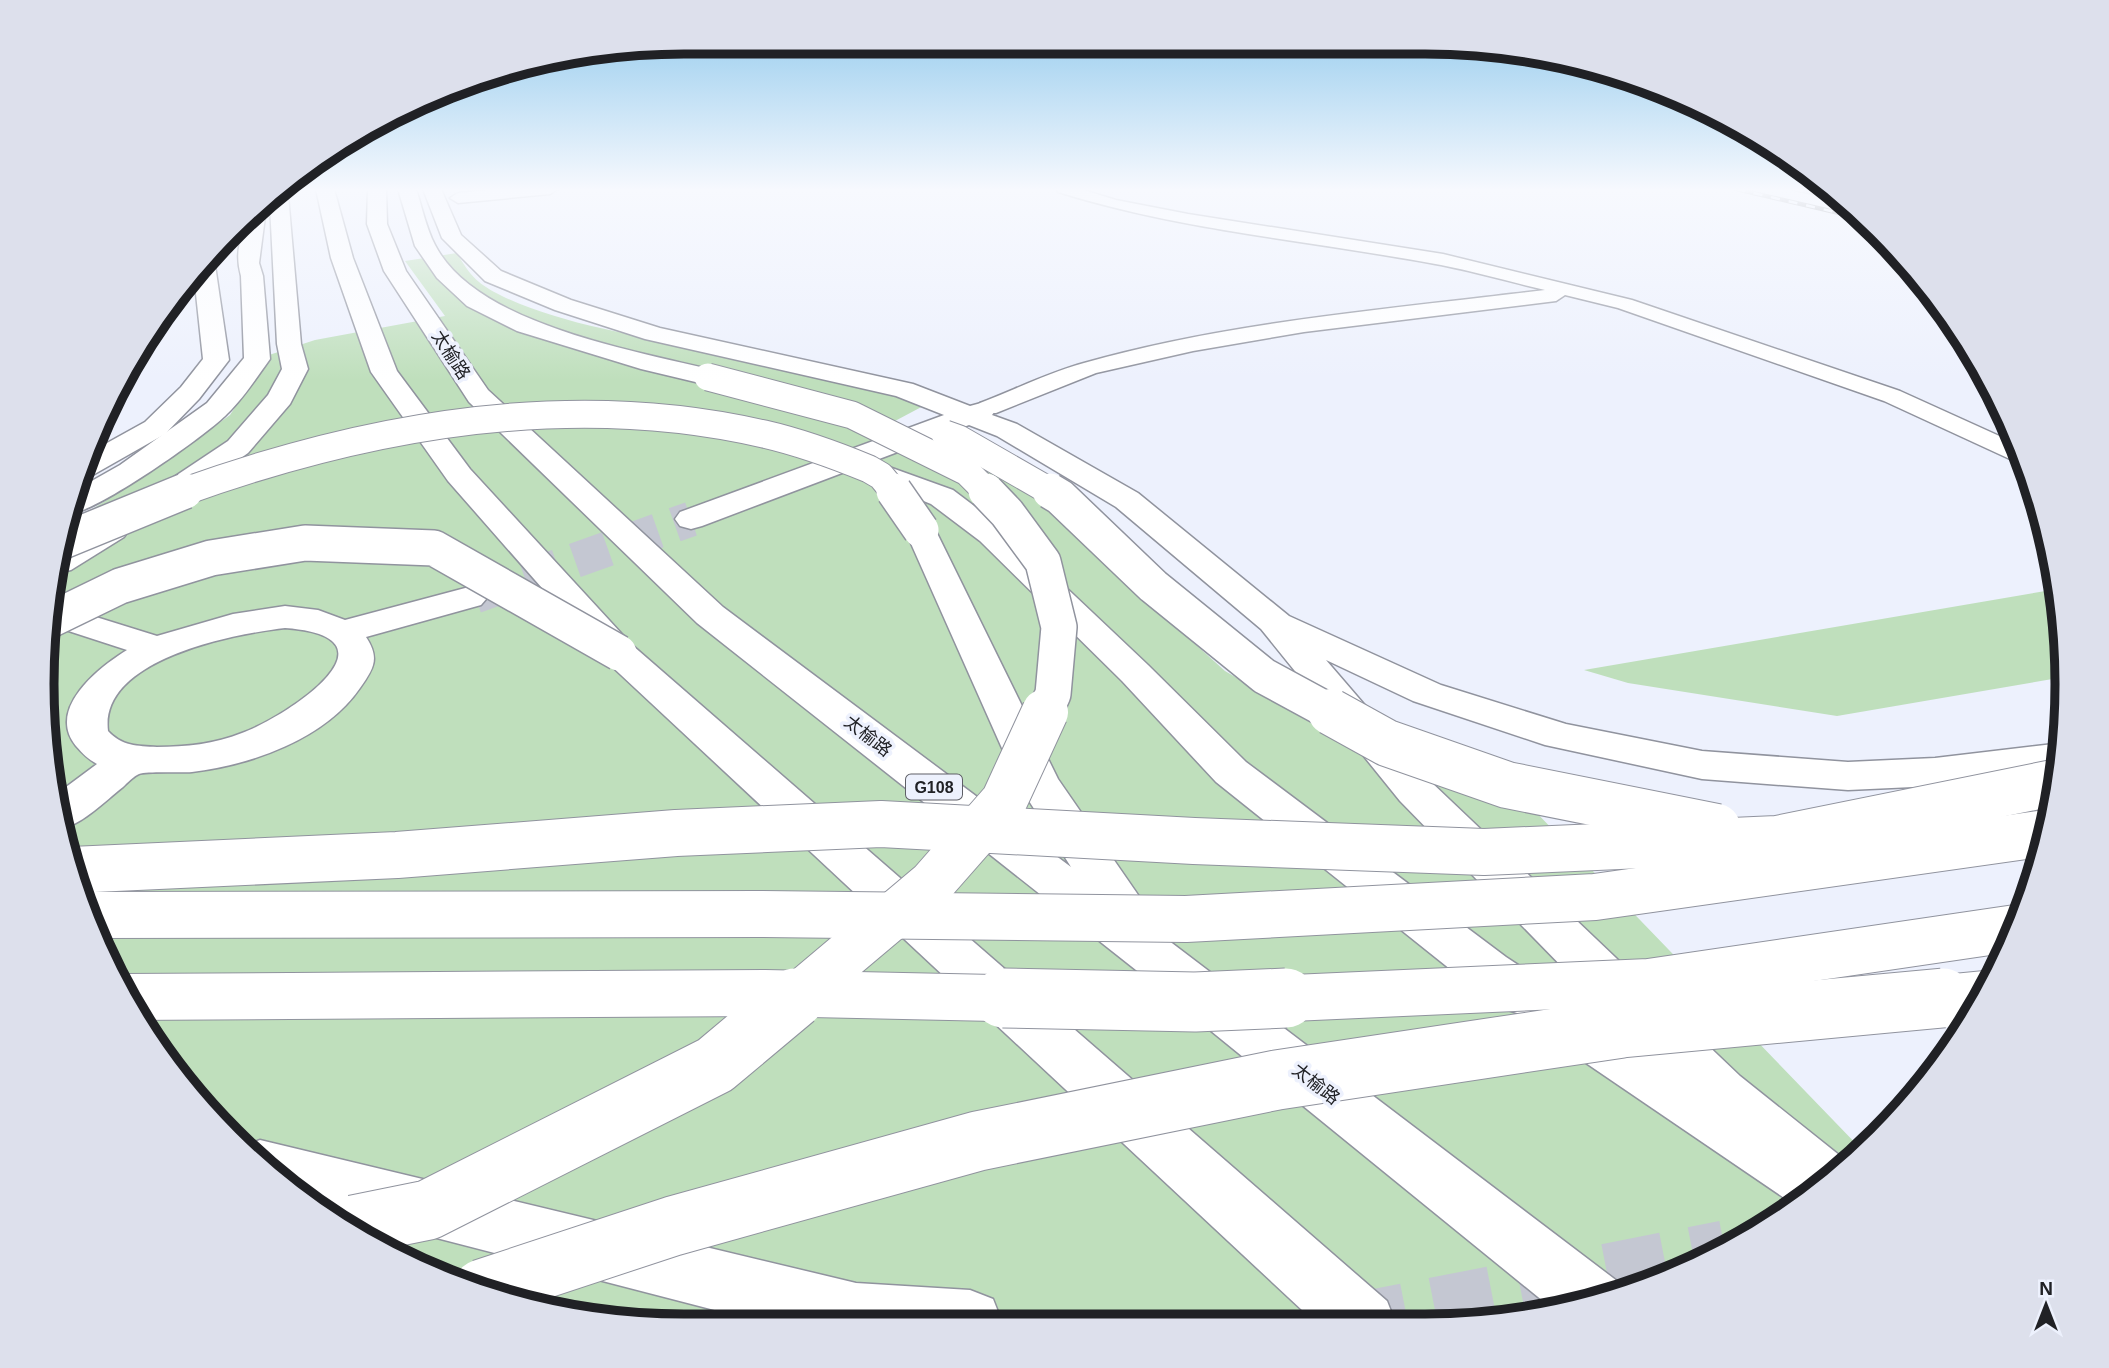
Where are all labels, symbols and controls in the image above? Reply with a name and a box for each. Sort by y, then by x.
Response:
street label: 太榆路 [428,327,474,383]
street label: 太榆路 [841,711,895,761]
road number: G108 [906,774,962,800]
street label: 太榆路 [1289,1059,1343,1109]
north arrow [2011,1270,2081,1340]
text: N [2039,1278,2053,1299]

